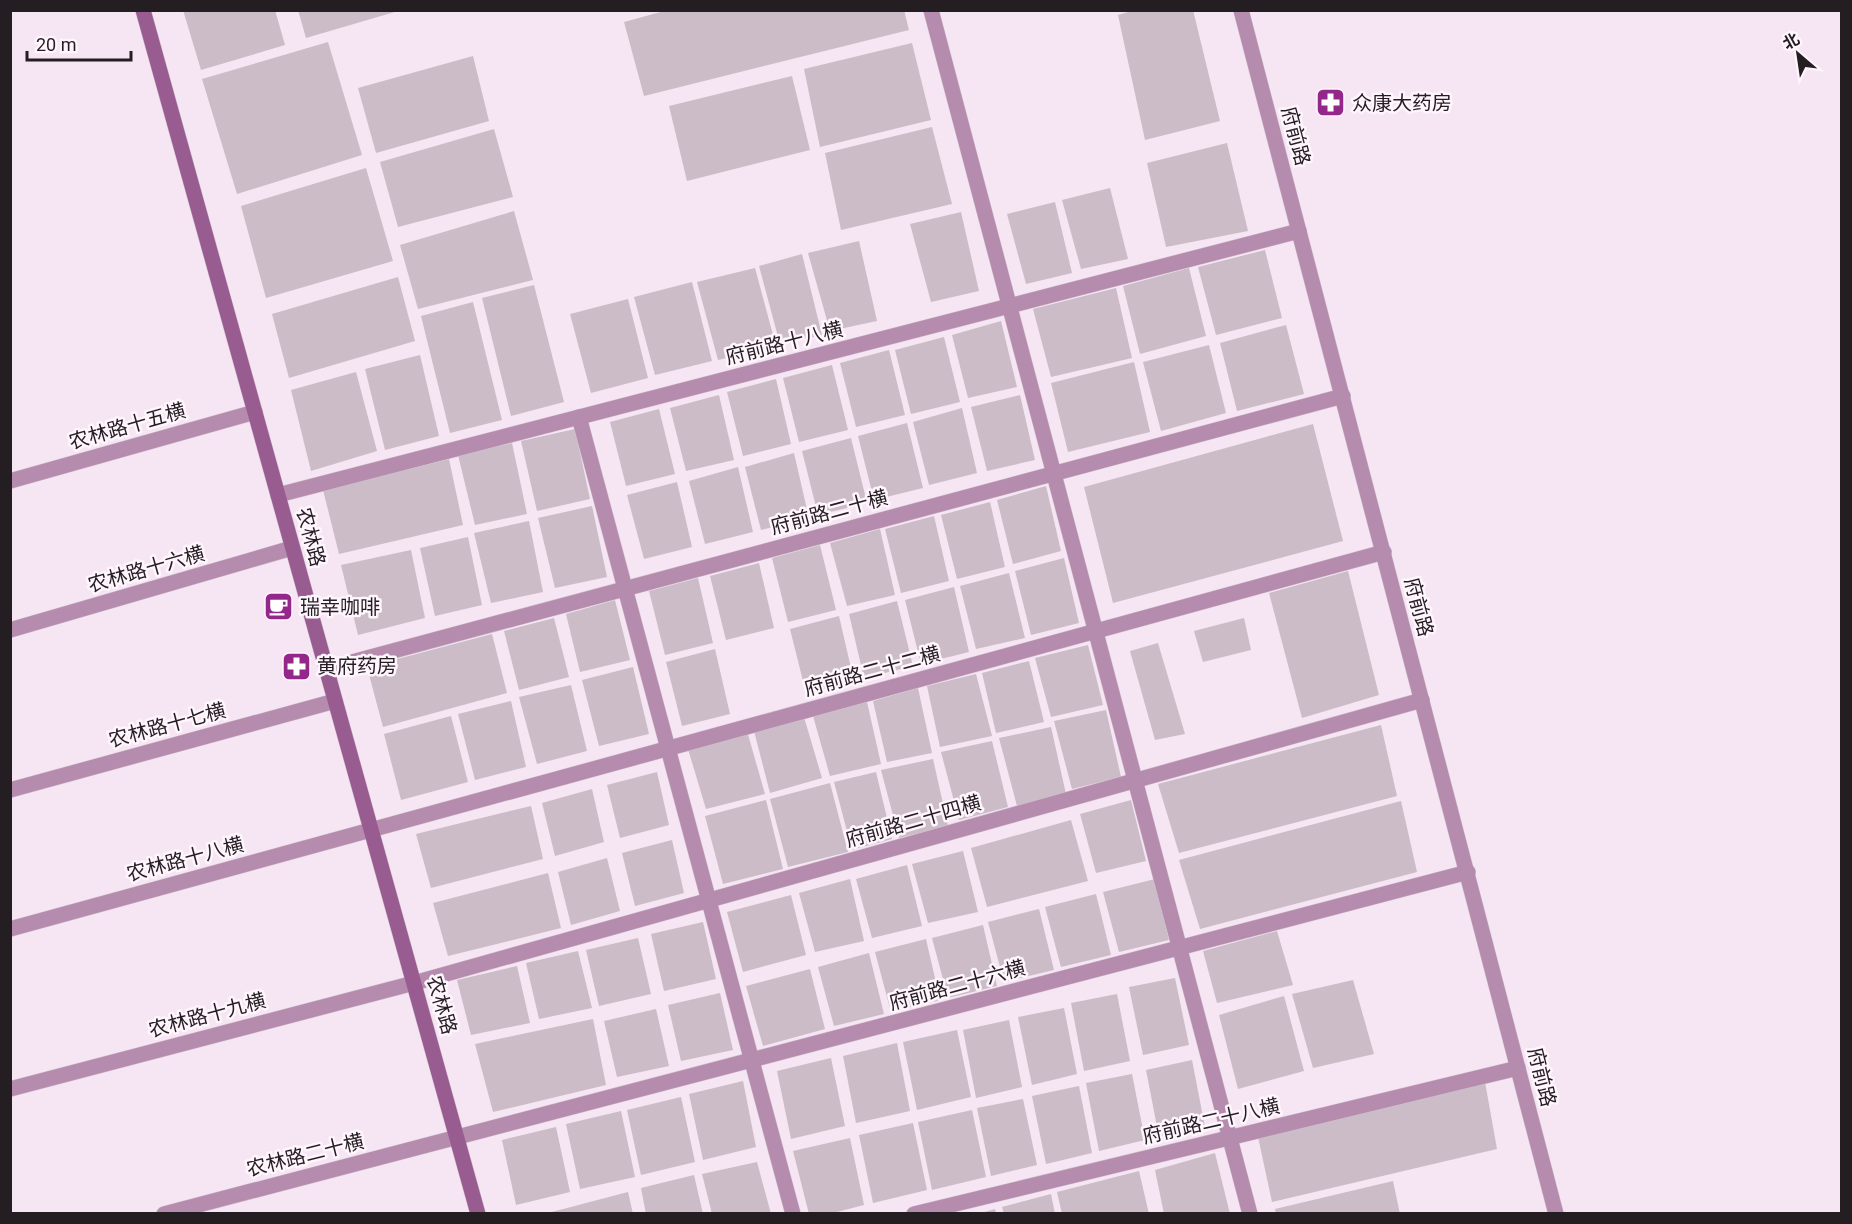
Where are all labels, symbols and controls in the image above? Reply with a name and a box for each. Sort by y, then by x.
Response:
scale bar [27,24,130,62]
north arrow [1768,24,1828,84]
text: 北 [1779,29,1803,54]
text: 20 m [36,34,76,55]
pharmacy icon: 众康大药房 [1315,87,1347,119]
place label: 众康大药房 [1352,91,1452,115]
street label: 府前路 [1277,104,1315,168]
street label: 府前路十八横 [723,317,845,369]
street label: 农林路十五横 [66,398,188,454]
street label: 府前路二十横 [768,485,890,539]
street label: 农林路 [292,505,330,569]
street label: 农林路十六横 [85,541,207,597]
street label: 府前路 [1400,575,1438,639]
cafe icon: 瑞幸咖啡 [263,591,295,623]
place label: 瑞幸咖啡 [300,595,380,619]
street label: 府前路二十二横 [801,641,943,701]
pharmacy icon: 黄府药房 [280,650,312,682]
place label: 黄府药房 [317,654,397,678]
street label: 农林路十七横 [106,698,228,752]
street label: 府前路二十四横 [842,790,984,852]
street label: 农林路十八横 [124,832,246,886]
street label: 府前路二十六横 [886,955,1028,1015]
street label: 农林路 [422,973,462,1037]
street label: 农林路十九横 [146,988,268,1042]
street label: 府前路 [1523,1045,1561,1109]
street label: 府前路二十八横 [1140,1094,1282,1148]
street label: 农林路二十横 [244,1129,366,1181]

